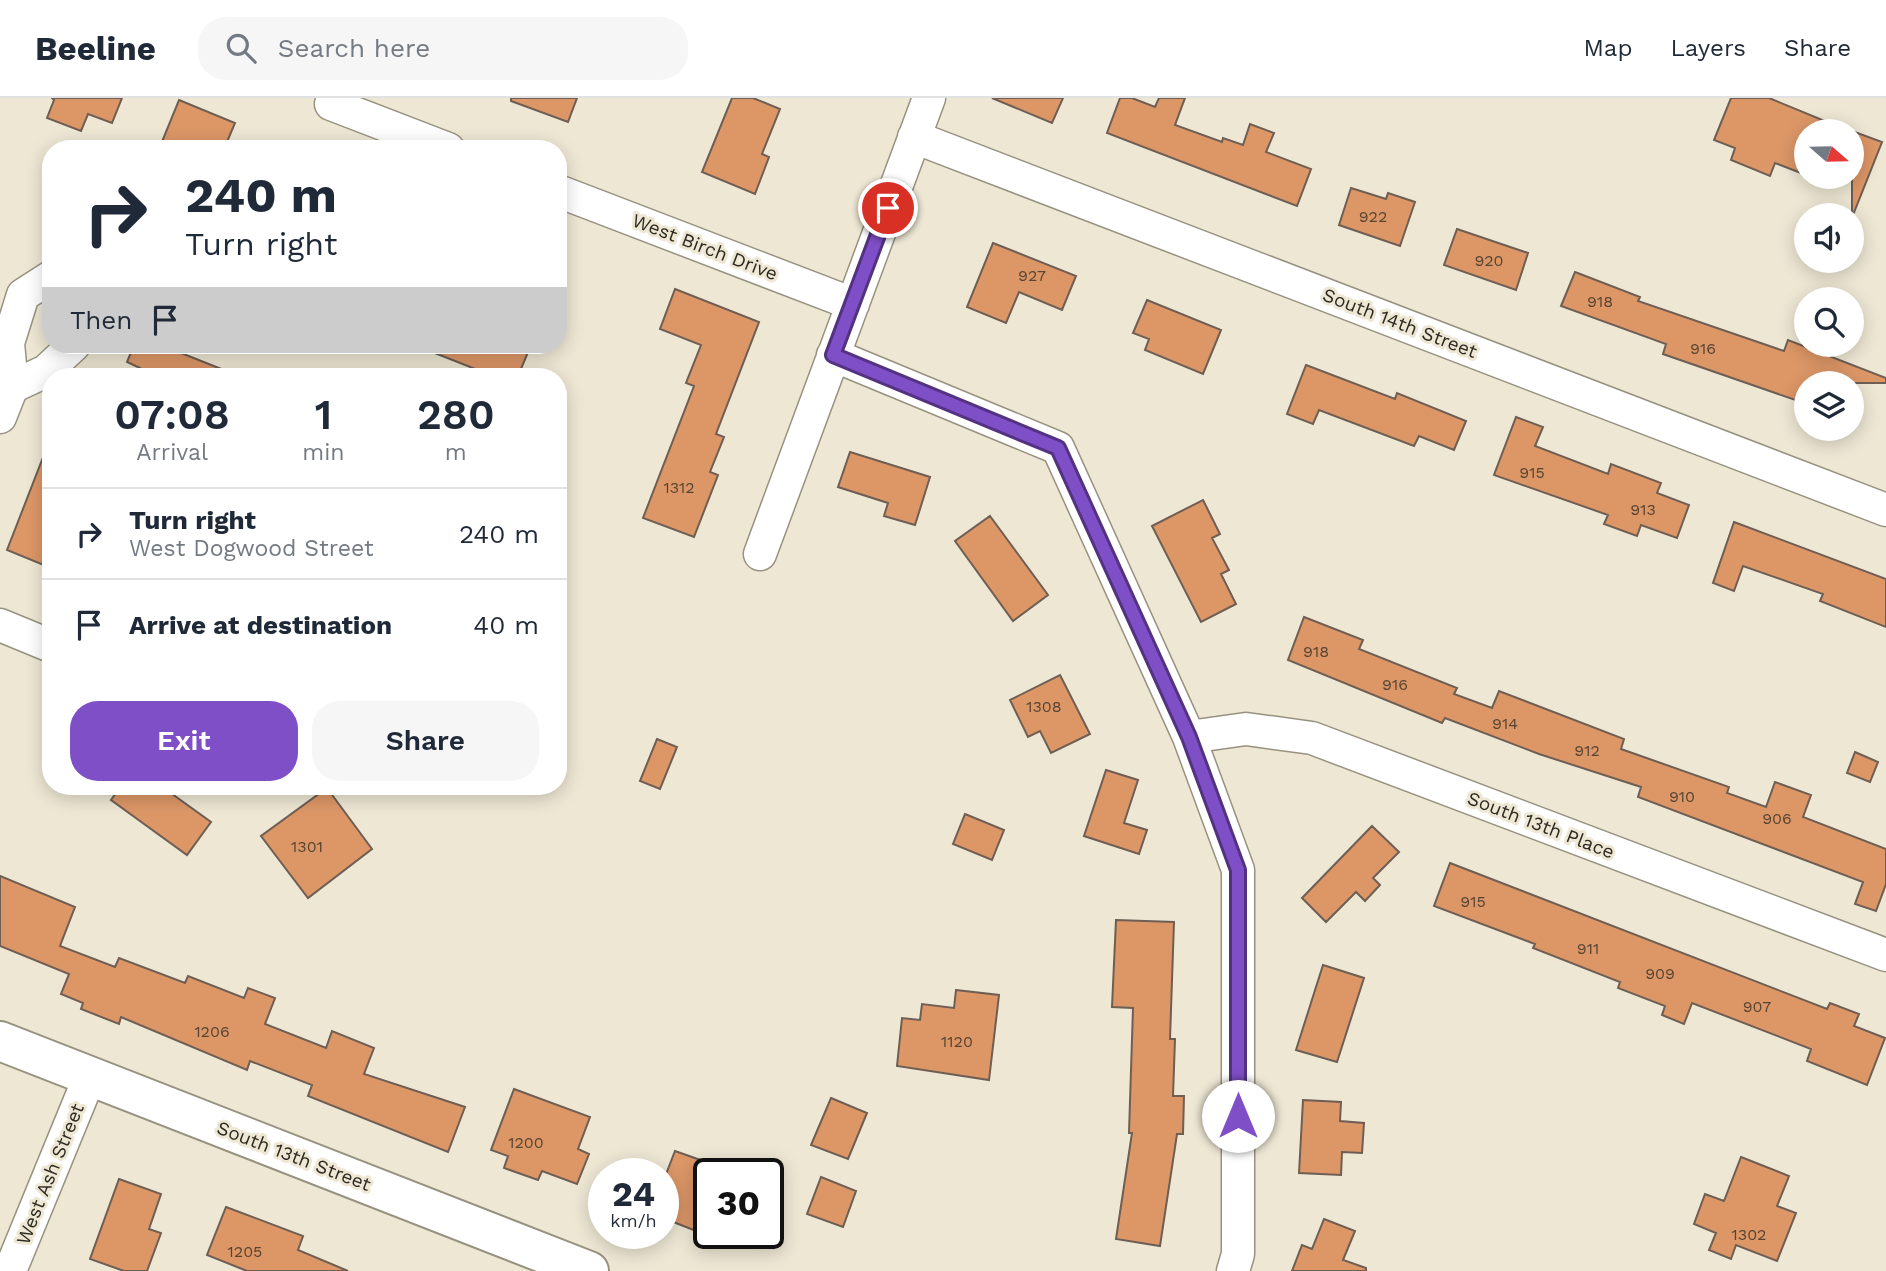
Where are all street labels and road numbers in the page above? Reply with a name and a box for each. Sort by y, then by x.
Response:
street label: West Birch Drive [629,209,781,285]
street label: South 14th Street [1320,283,1480,363]
street label: South 13th Place [1464,786,1618,864]
street label: West Ash Street [11,1100,89,1248]
street label: South 13th Street [214,1116,374,1196]

